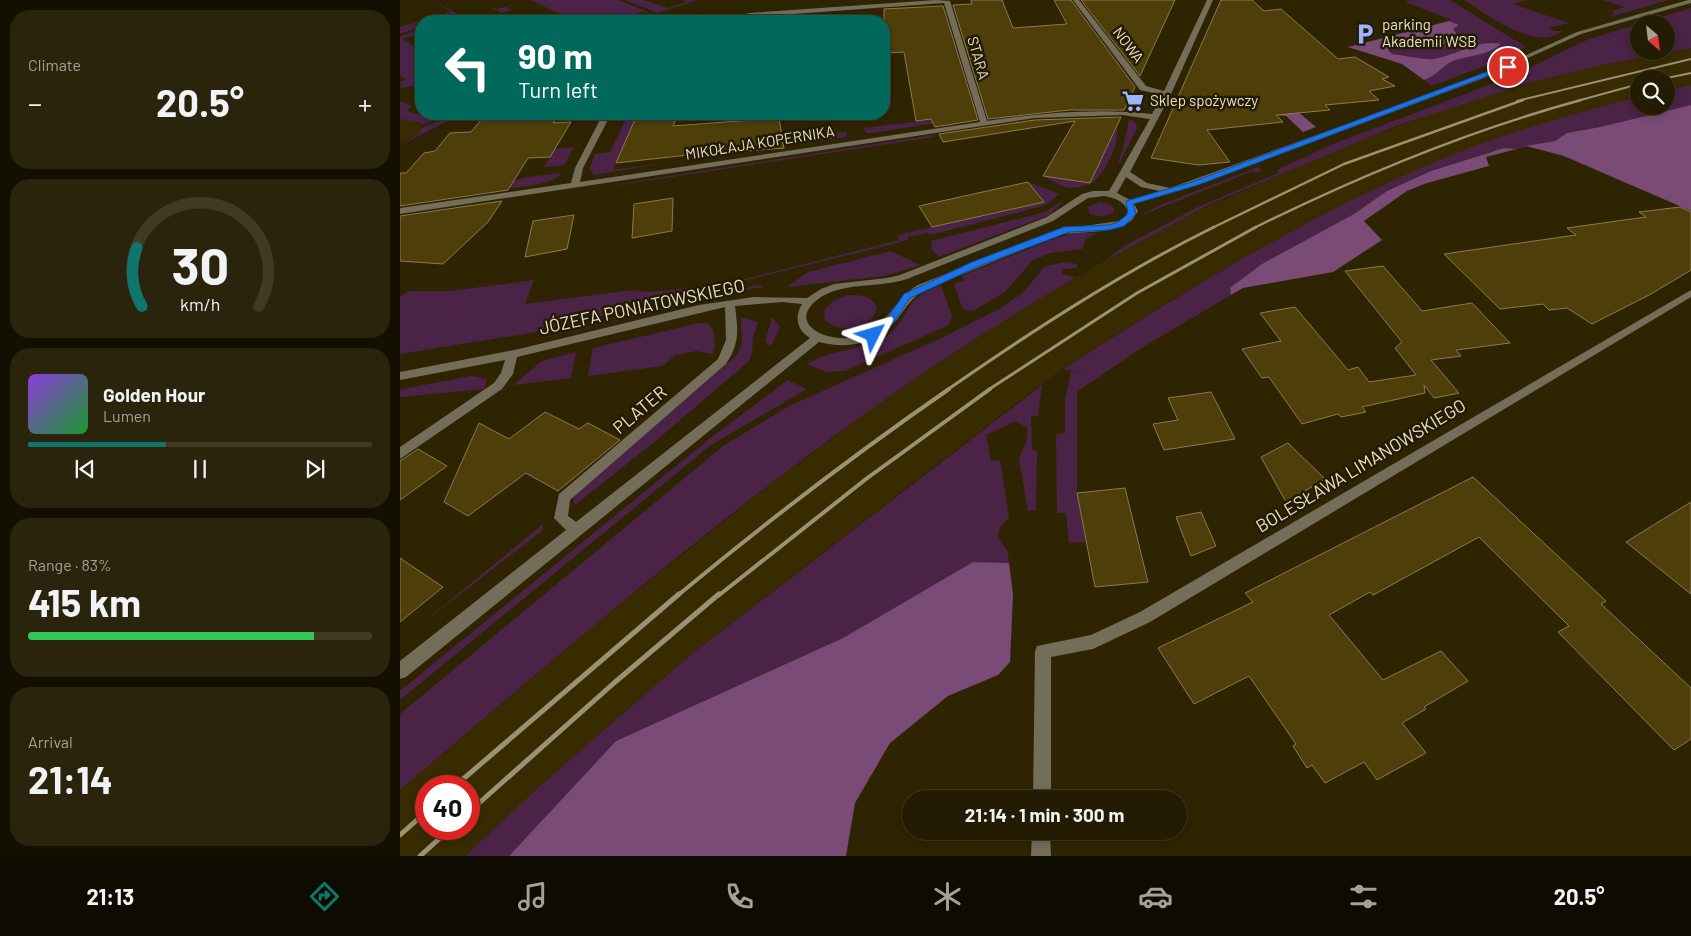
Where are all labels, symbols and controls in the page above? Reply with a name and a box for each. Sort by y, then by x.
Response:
place label: parking Akademii WSB [1382,15,1477,50]
north arrow [1630,15,1675,60]
map controls [1630,15,1675,115]
parking icon: parking Akademii WSB [1352,21,1378,47]
street label: NOWA [1109,23,1148,66]
text: 90 m [518,34,593,76]
street label: STARA [964,34,994,81]
icon: left [435,35,500,100]
pin [1487,46,1529,88]
icon: arrive [1494,53,1522,81]
text: Climate [28,55,81,74]
button: search [1630,70,1675,115]
text: Turn left [518,76,598,102]
text: 20.5° [156,79,244,125]
text: − [28,86,42,120]
text: + [358,86,372,120]
supermarket icon: Sklep spożywczy [1120,88,1146,114]
place label: Sklep spożywczy [1150,91,1258,109]
street label: MIKOŁAJA KOPERNIKA [684,121,836,163]
text: 30 [171,233,229,295]
street label: JÓZEFA PONIATOWSKIEGO [537,273,747,339]
text: km/h [180,293,220,315]
position arrow [846,308,898,360]
street label: PLATER [608,380,671,438]
text: Golden Hour [103,383,205,406]
street label: BOLESŁAWA LIMANOWSKIEGO [1251,394,1470,537]
text: Lumen [103,406,151,425]
icon: previous [71,455,99,483]
icon: pause [186,455,214,483]
icon: next [301,455,329,483]
text: Range · 83% [28,555,112,574]
text: 415 km [28,579,141,625]
text: Arrival [28,732,73,751]
text: 21:14 [28,756,113,802]
speed limit sign: 40 [415,775,480,840]
text: 21:14 · 1 min · 300 m [965,803,1124,826]
icon: directions [307,879,342,914]
icon: music [515,879,550,914]
icon: phone [722,879,757,914]
icon: climate [930,879,965,914]
icon: car [1138,879,1173,914]
icon: filters [1346,879,1381,914]
text: 21:13 [86,883,134,909]
text: 20.5° [1554,883,1605,909]

